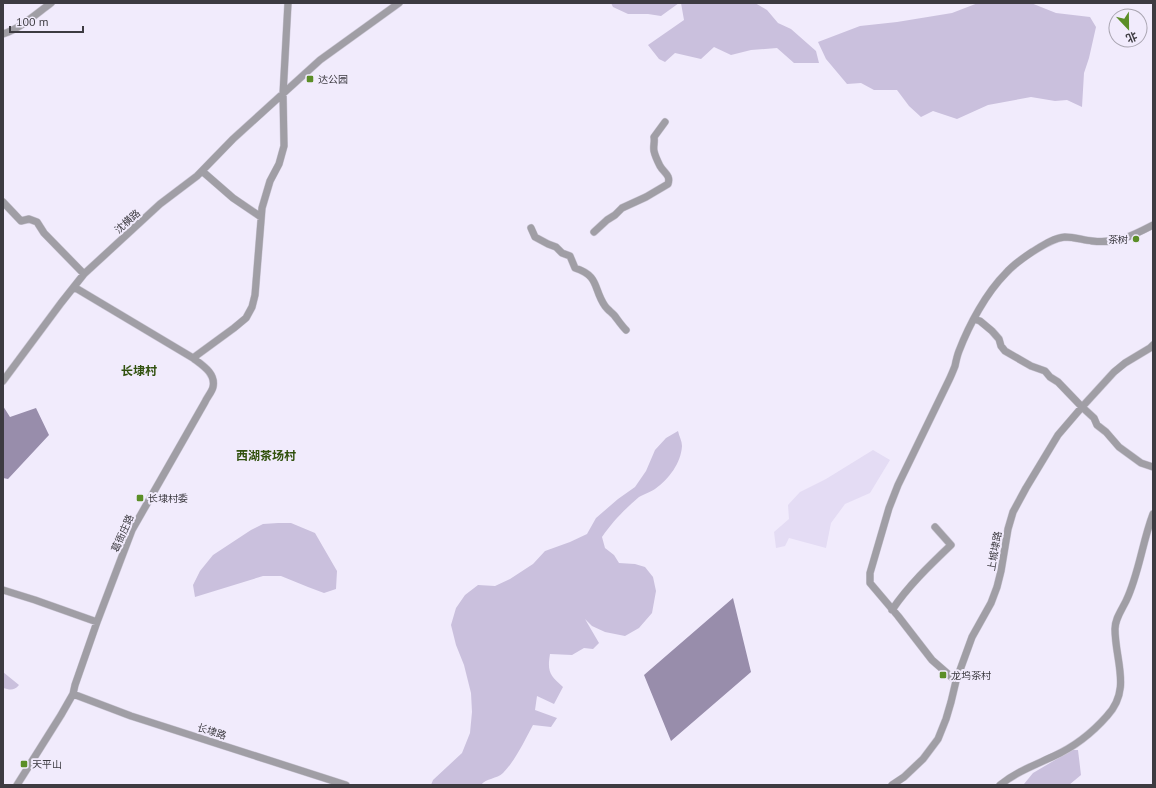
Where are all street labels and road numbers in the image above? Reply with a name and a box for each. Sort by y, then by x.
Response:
street label: 沈横路 [112,207,143,236]
street label: 葛衙庄路 [108,512,137,554]
street label: 上城埭路 [985,530,1004,572]
street label: 长埭路 [196,721,228,742]

